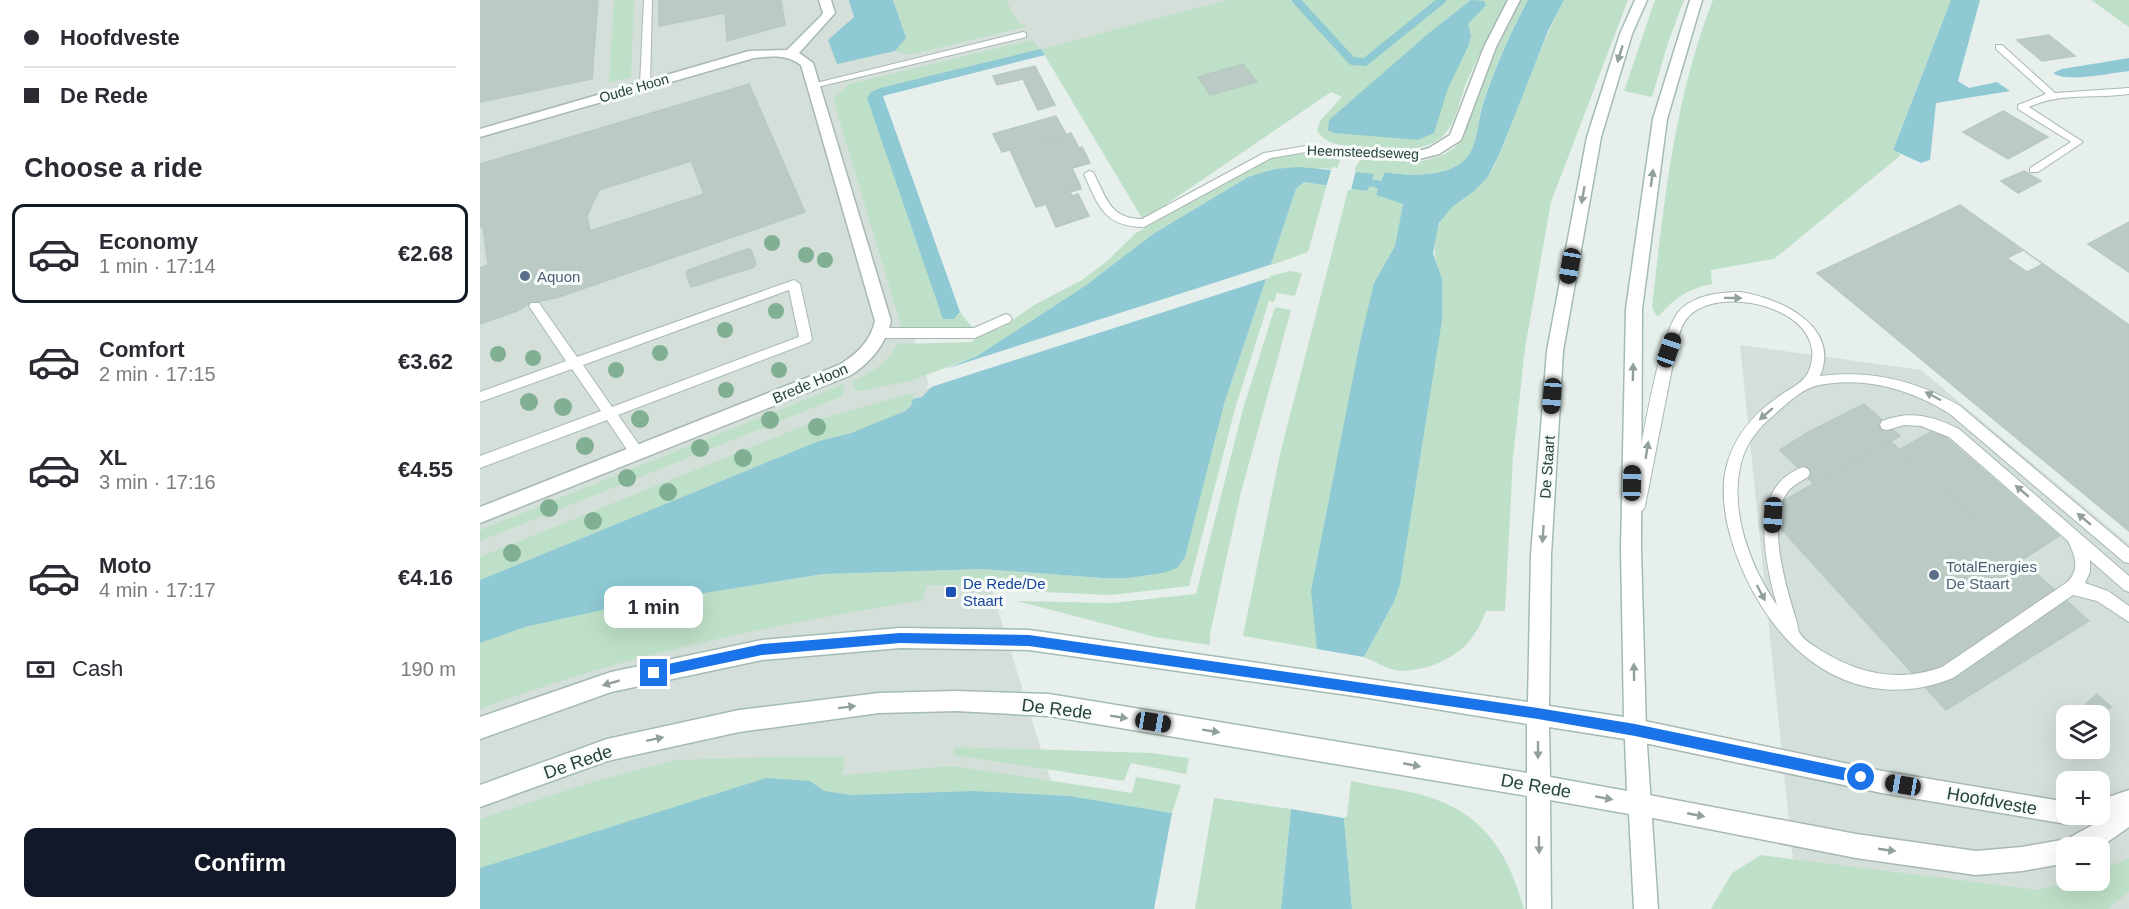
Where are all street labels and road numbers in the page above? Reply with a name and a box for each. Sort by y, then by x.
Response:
street label: Oude Hoon [597,70,671,106]
street label: Heemsteedseweg [1307,142,1419,162]
street label: Brede Hoon [770,360,850,406]
street label: De Staart [1536,434,1558,499]
street label: De Rede [1021,695,1093,723]
street label: De Rede [541,741,615,783]
street label: De Rede [1499,770,1573,802]
street label: Hoofdveste [1945,783,2039,819]

